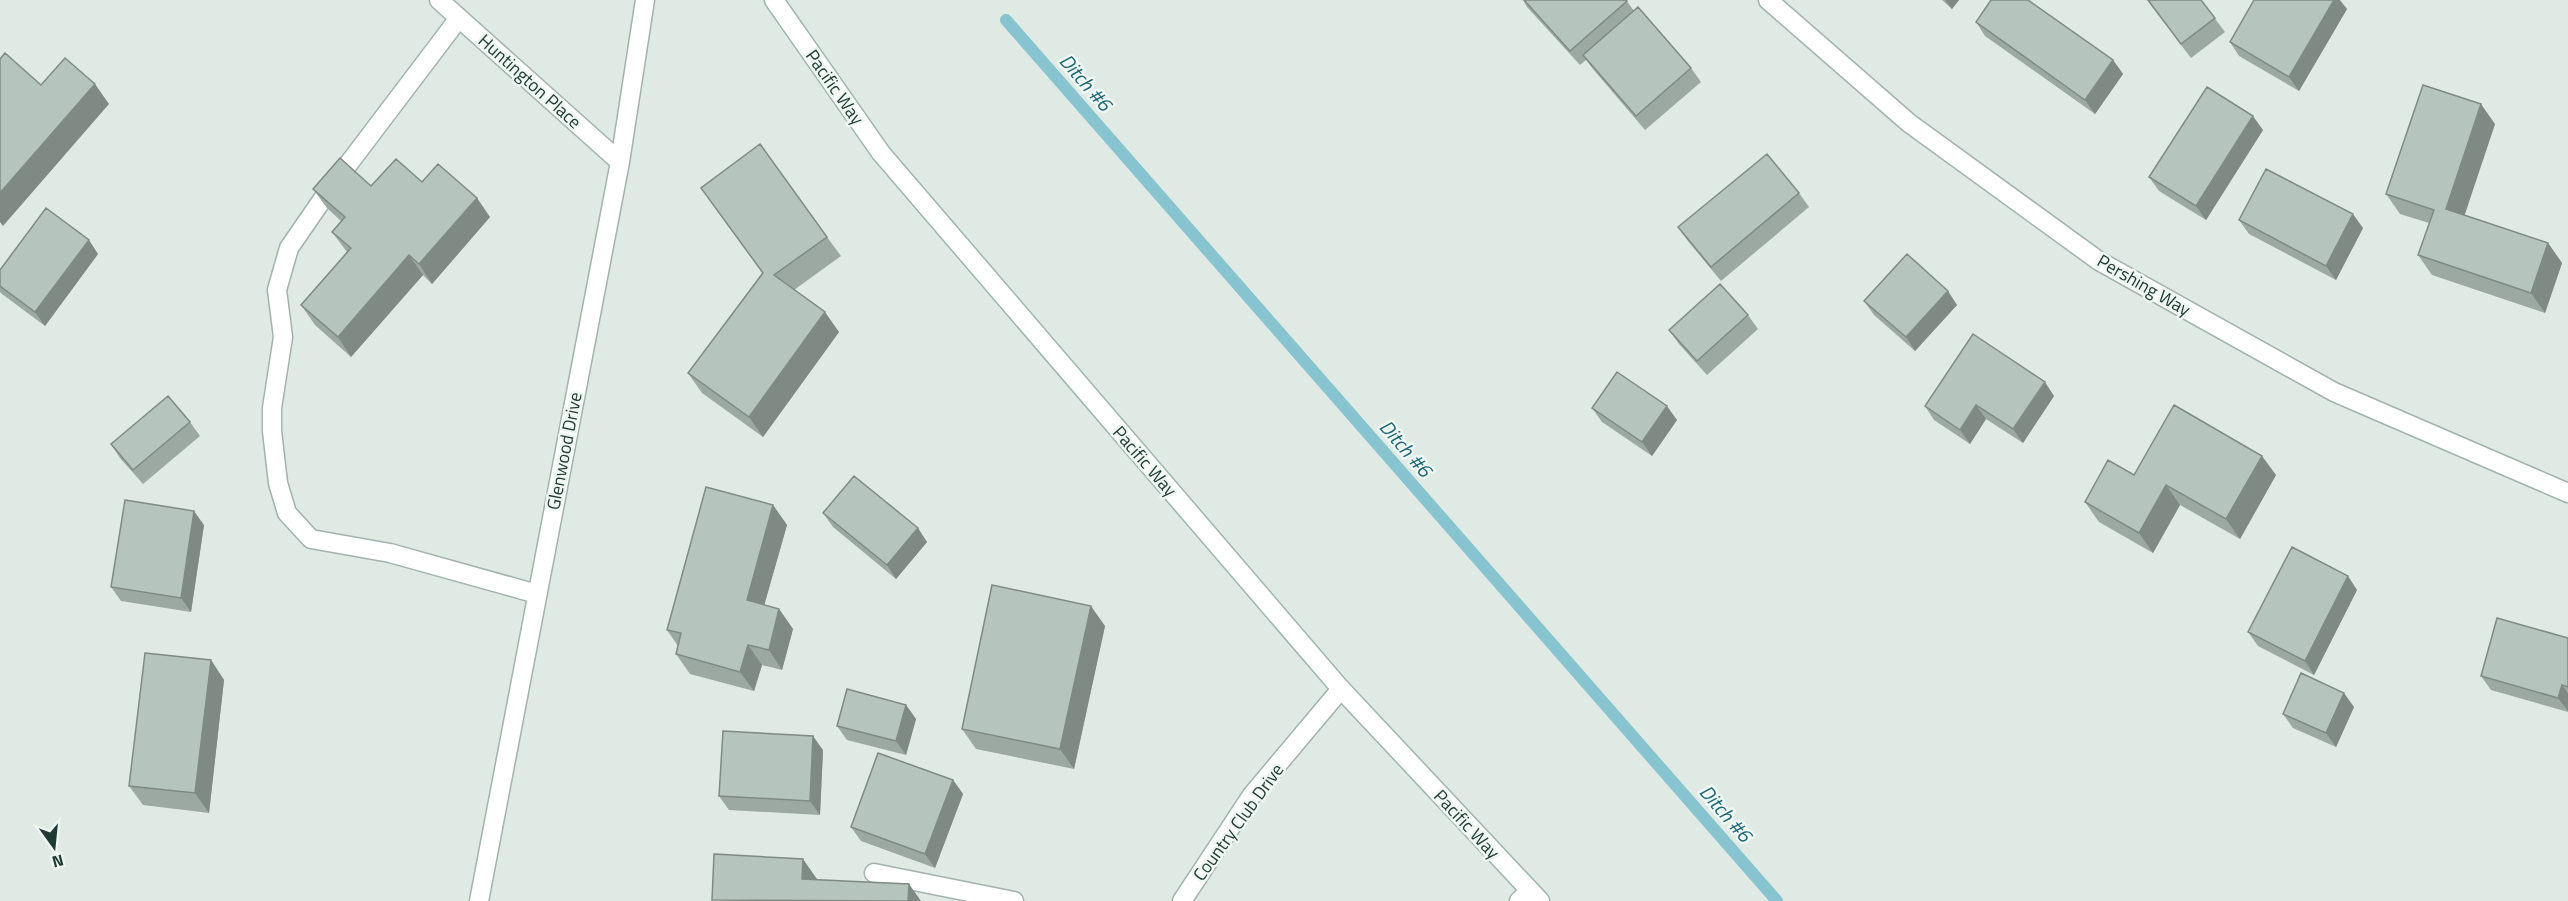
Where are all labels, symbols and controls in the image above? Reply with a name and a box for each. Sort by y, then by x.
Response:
street label: Huntington Place [472,27,588,135]
street label: Pacific Way [799,44,871,130]
water label: Ditch #6 [1052,46,1121,119]
street label: Pershing Way [2092,247,2196,323]
street label: Glenwood Drive [539,390,589,512]
water label: Ditch #6 [1372,412,1441,485]
street label: Pacific Way [1106,420,1184,503]
street label: Country Club Drive [1186,758,1290,886]
water label: Ditch #6 [1692,777,1761,850]
street label: Pacific Way [1428,783,1507,865]
north arrow [24,817,84,877]
text: N [49,848,66,875]

